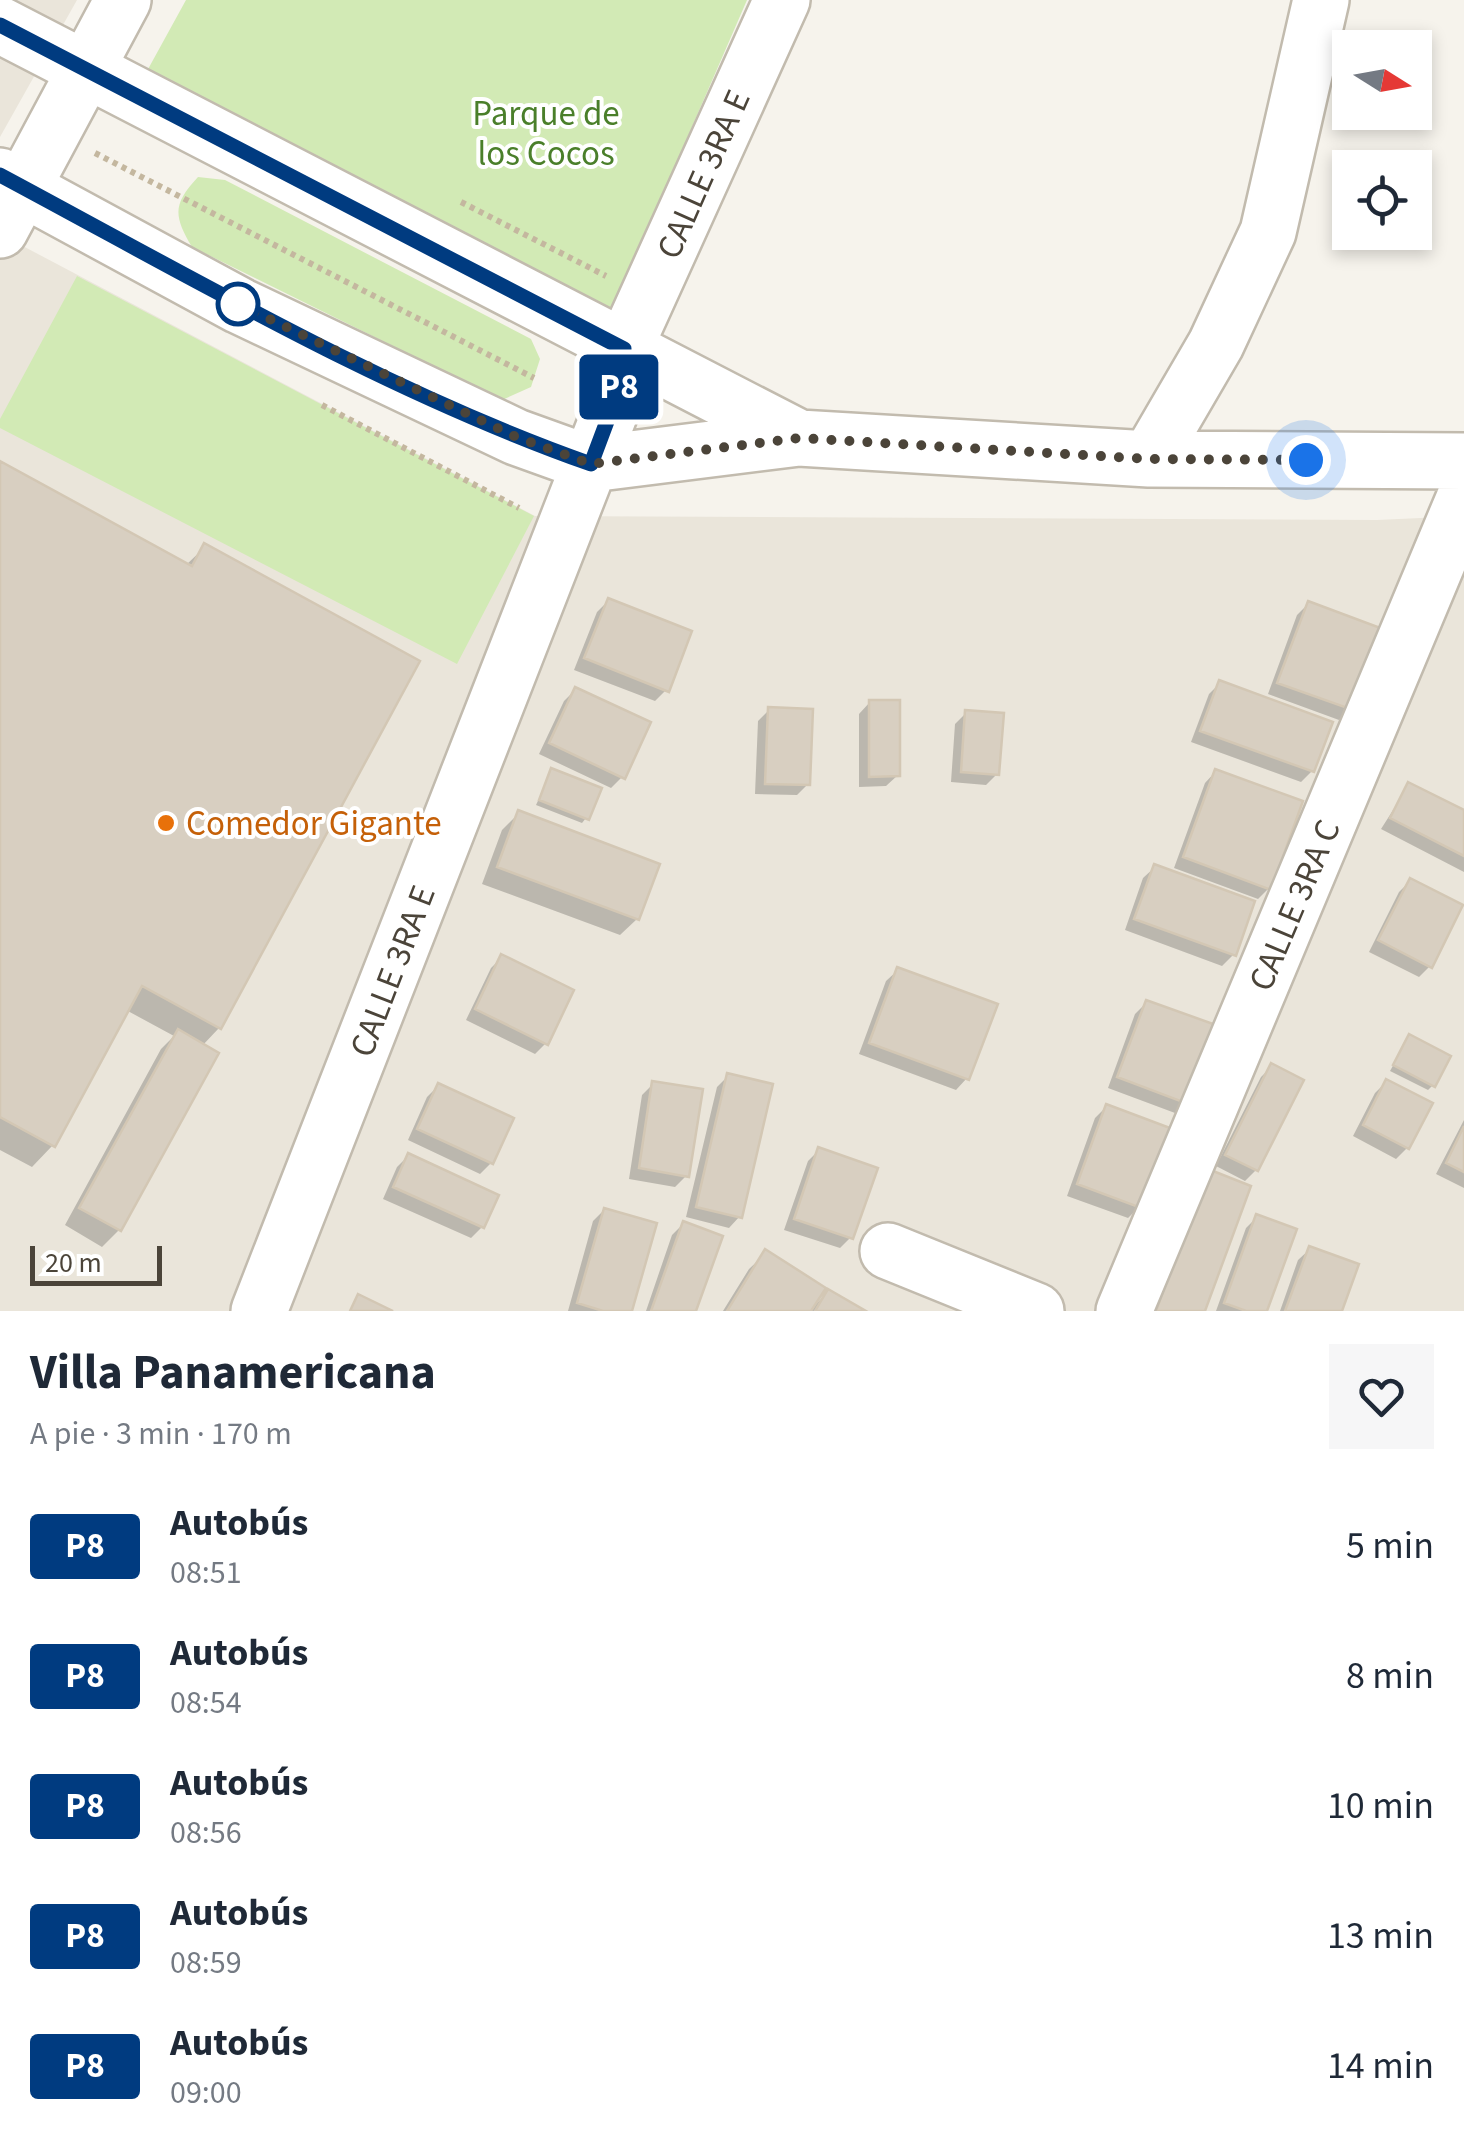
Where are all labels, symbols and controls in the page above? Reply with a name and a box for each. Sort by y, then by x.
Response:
north arrow [1332,30,1432,130]
map controls [1332,30,1432,250]
street label: CALLE 3RA E [644,82,763,267]
park label: Parque de los Cocos [472,89,620,179]
button: locate [1332,150,1432,250]
unlabelled marker [217,283,259,325]
line badge: P8 [574,354,664,420]
text: P8 [599,362,639,412]
your location [1281,435,1331,485]
place label: Comedor Gigante [186,799,442,849]
marker: Comedor Gigante [155,812,177,834]
street label: CALLE 3RA C [1236,812,1353,999]
street label: CALLE 3RA E [337,878,449,1064]
scale bar [30,1241,162,1286]
text: 20 m [45,1243,102,1283]
text: Villa Panamericana [30,1339,436,1407]
button: heart [1329,1344,1434,1449]
text: A pie · 3 min · 170 m [30,1411,292,1457]
text: Autobús [170,1496,308,1550]
text: 5 min [1346,1519,1434,1573]
text: P8 [65,1521,105,1571]
text: 08:51 [170,1550,242,1596]
text: Autobús [170,1626,308,1680]
text: 8 min [1346,1649,1434,1703]
text: P8 [65,1651,105,1701]
text: 08:54 [170,1680,242,1726]
text: Autobús [170,1756,308,1810]
text: 10 min [1327,1779,1434,1833]
text: P8 [65,1781,105,1831]
text: 08:56 [170,1810,242,1856]
text: Autobús [170,1886,308,1940]
text: 13 min [1327,1909,1434,1963]
text: P8 [65,1911,105,1961]
text: 08:59 [170,1940,242,1986]
text: Autobús [170,2016,308,2070]
text: 14 min [1327,2039,1434,2093]
text: P8 [65,2041,105,2091]
text: 09:00 [170,2070,242,2116]

